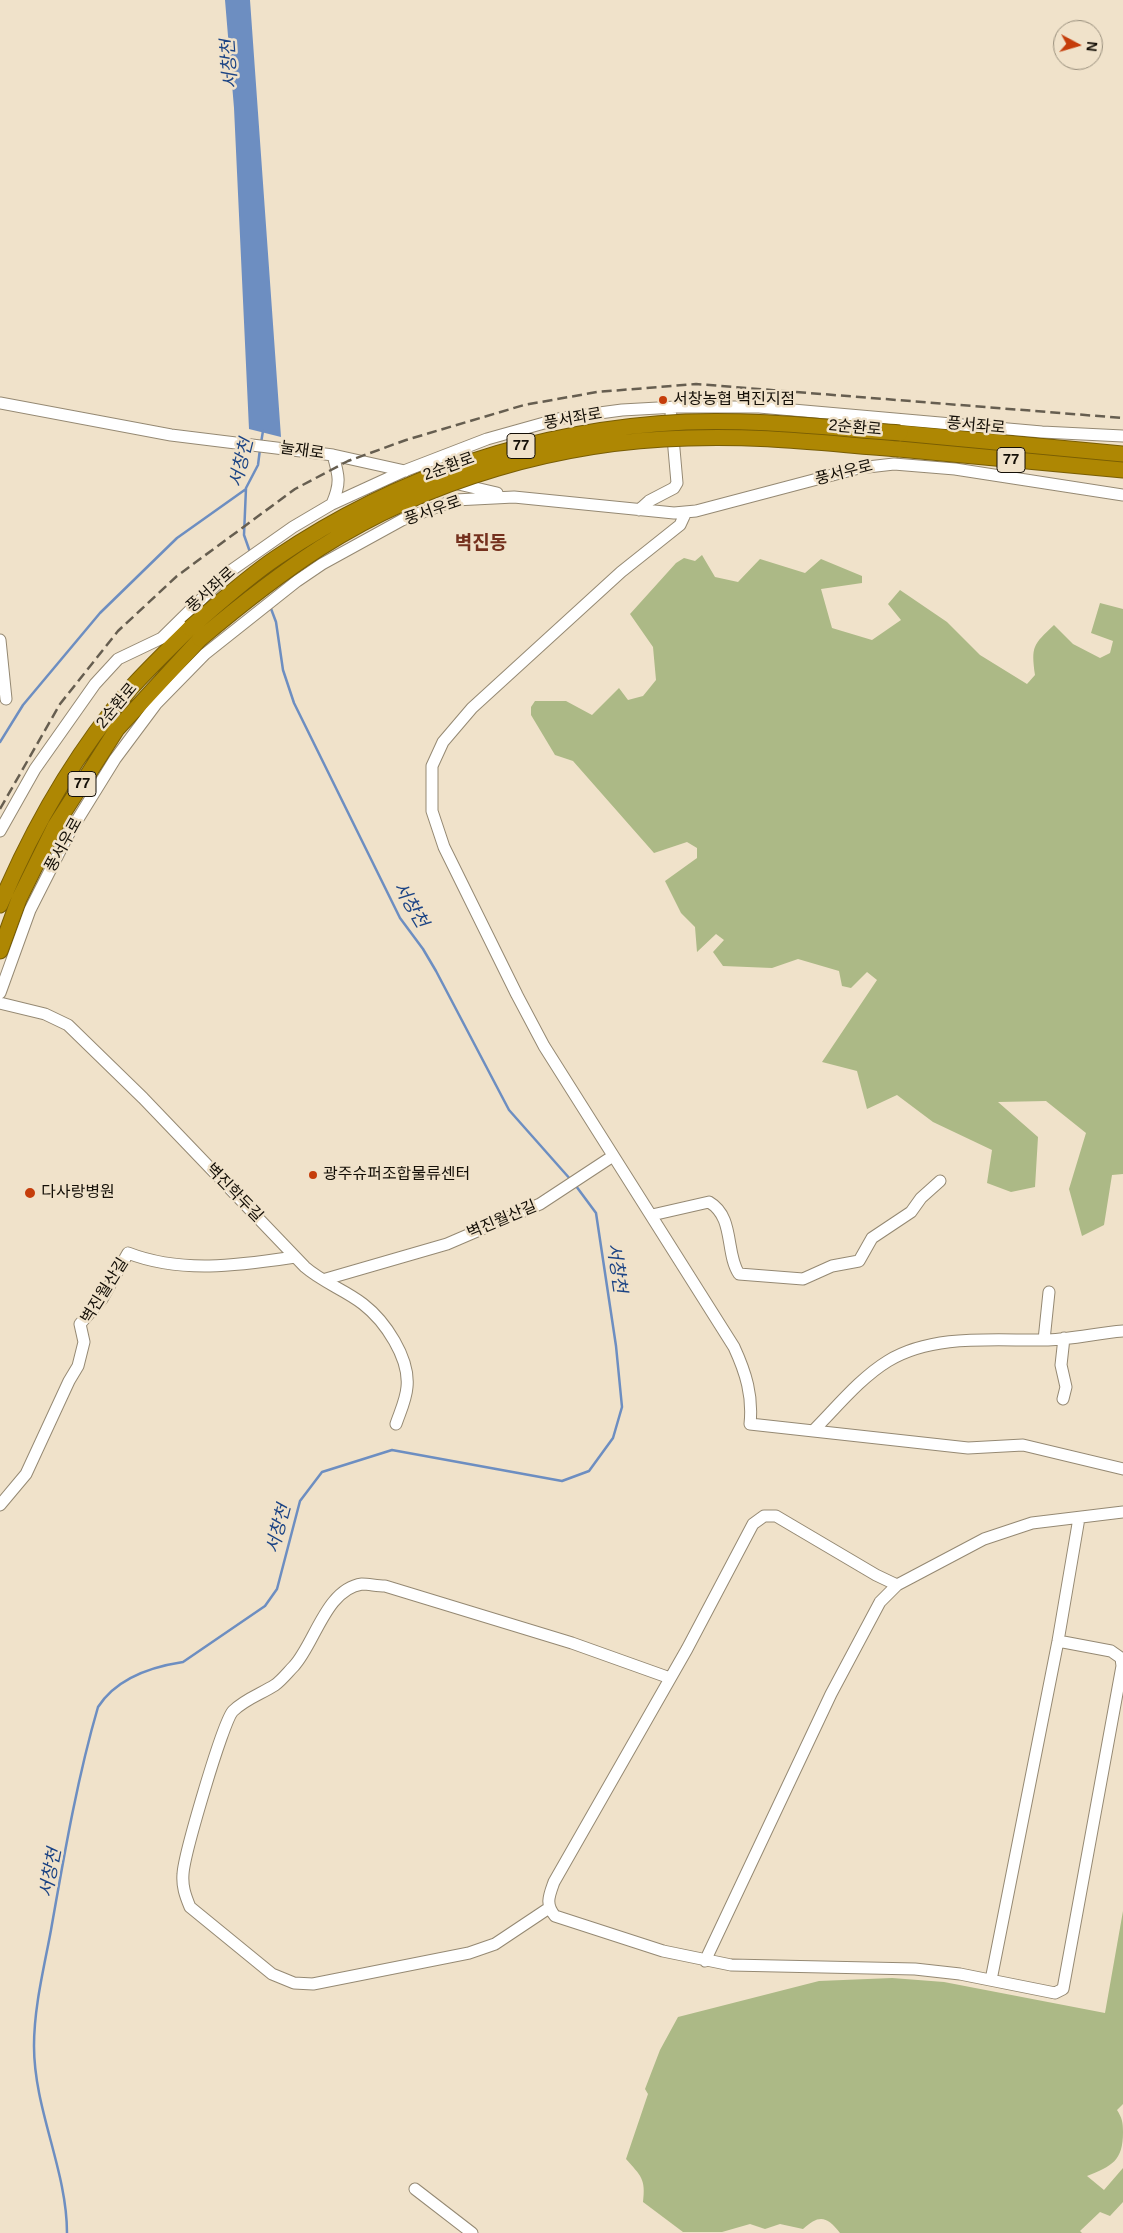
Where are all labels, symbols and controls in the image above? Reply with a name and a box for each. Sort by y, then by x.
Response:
north arrow [1053,20,1103,70]
water label: 서창천 [217,38,243,90]
text: N [1083,41,1100,52]
place label: 서창농협 벽진지점 [673,390,795,410]
marker: 서창농협 벽진지점 [657,394,669,406]
street label: 풍서좌로 [542,404,604,434]
street label: 풍서좌로 [946,414,1006,438]
street label: 2순환로 [828,416,882,440]
road number: 77 [507,434,535,458]
water label: 서창천 [226,436,258,490]
street label: 눌재로 [279,438,325,464]
road number: 77 [997,448,1025,472]
street label: 2순환로 [421,449,477,485]
street label: 풍서우로 [813,457,875,489]
street label: 풍서우로 [402,492,464,530]
district label: 벽진동 [455,533,507,555]
street label: 풍서좌로 [183,563,239,617]
street label: 2순환로 [93,680,141,732]
road number: 77 [68,772,96,796]
street label: 풍서우로 [41,815,87,875]
water label: 서창천 [388,878,432,932]
street label: 벽진학두길 [202,1160,266,1226]
place label: 광주슈퍼조합물류센터 [323,1165,470,1185]
marker: 광주슈퍼조합물류센터 [307,1169,319,1181]
place label: 다사랑병원 [41,1183,115,1203]
marker: 다사랑병원 [23,1186,37,1200]
street label: 벽진월산길 [464,1197,540,1243]
water label: 서창천 [602,1242,630,1294]
street label: 벽진월산길 [77,1255,133,1327]
water label: 서창천 [262,1502,296,1556]
water label: 서창천 [36,1847,66,1899]

